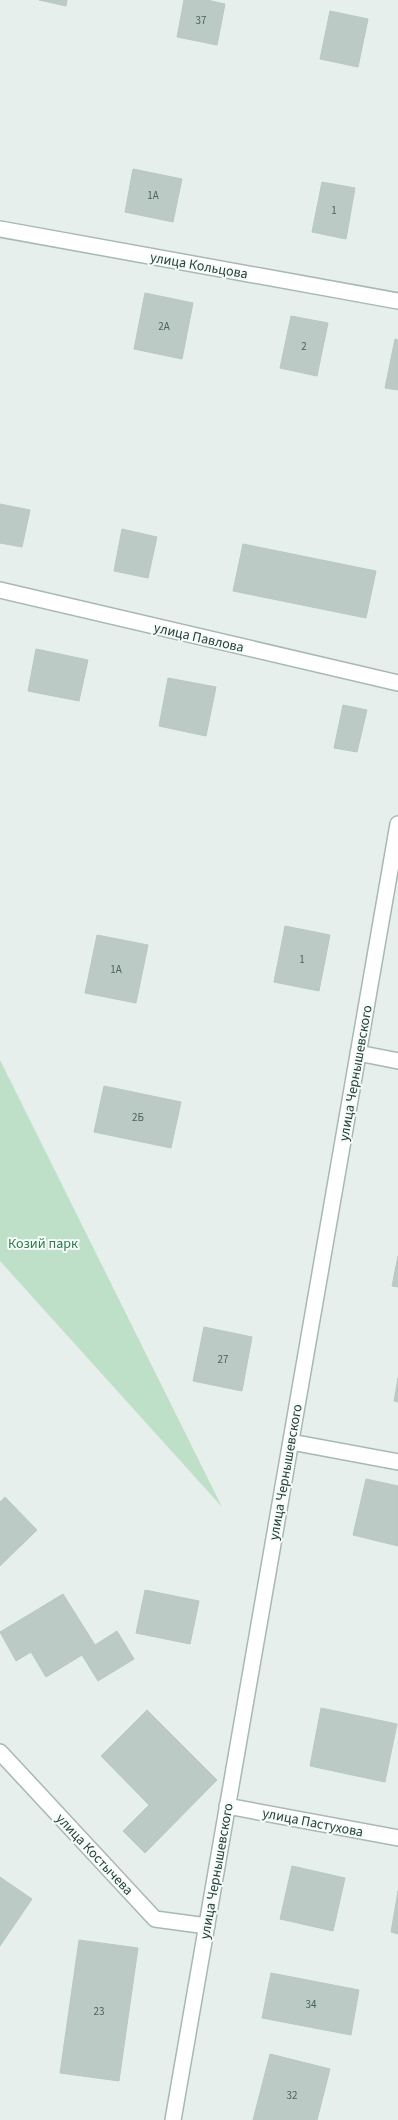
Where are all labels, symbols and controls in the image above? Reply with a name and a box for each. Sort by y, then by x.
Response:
house number: 37 [196,13,206,28]
house number: 1А [147,188,159,203]
house number: 1 [331,203,337,218]
street label: улица Кольцова [148,248,249,284]
house number: 2А [158,319,170,334]
house number: 2 [301,339,307,354]
street label: улица Павлова [152,618,246,658]
house number: 1 [299,952,305,967]
house number: 1А [110,962,122,977]
street label: улица Чернышевского [334,1004,378,1143]
house number: 2Б [132,1110,144,1125]
park label: Козий парк [8,1234,78,1254]
house number: 27 [218,1352,228,1367]
street label: улица Чернышевского [264,1403,308,1542]
street label: улица Чернышевского [195,1802,239,1941]
street label: улица Пастухова [261,1803,365,1843]
street label: улица Костычева [51,1809,138,1900]
house number: 34 [306,1997,317,2012]
house number: 23 [94,2004,104,2019]
house number: 32 [287,2088,297,2103]

